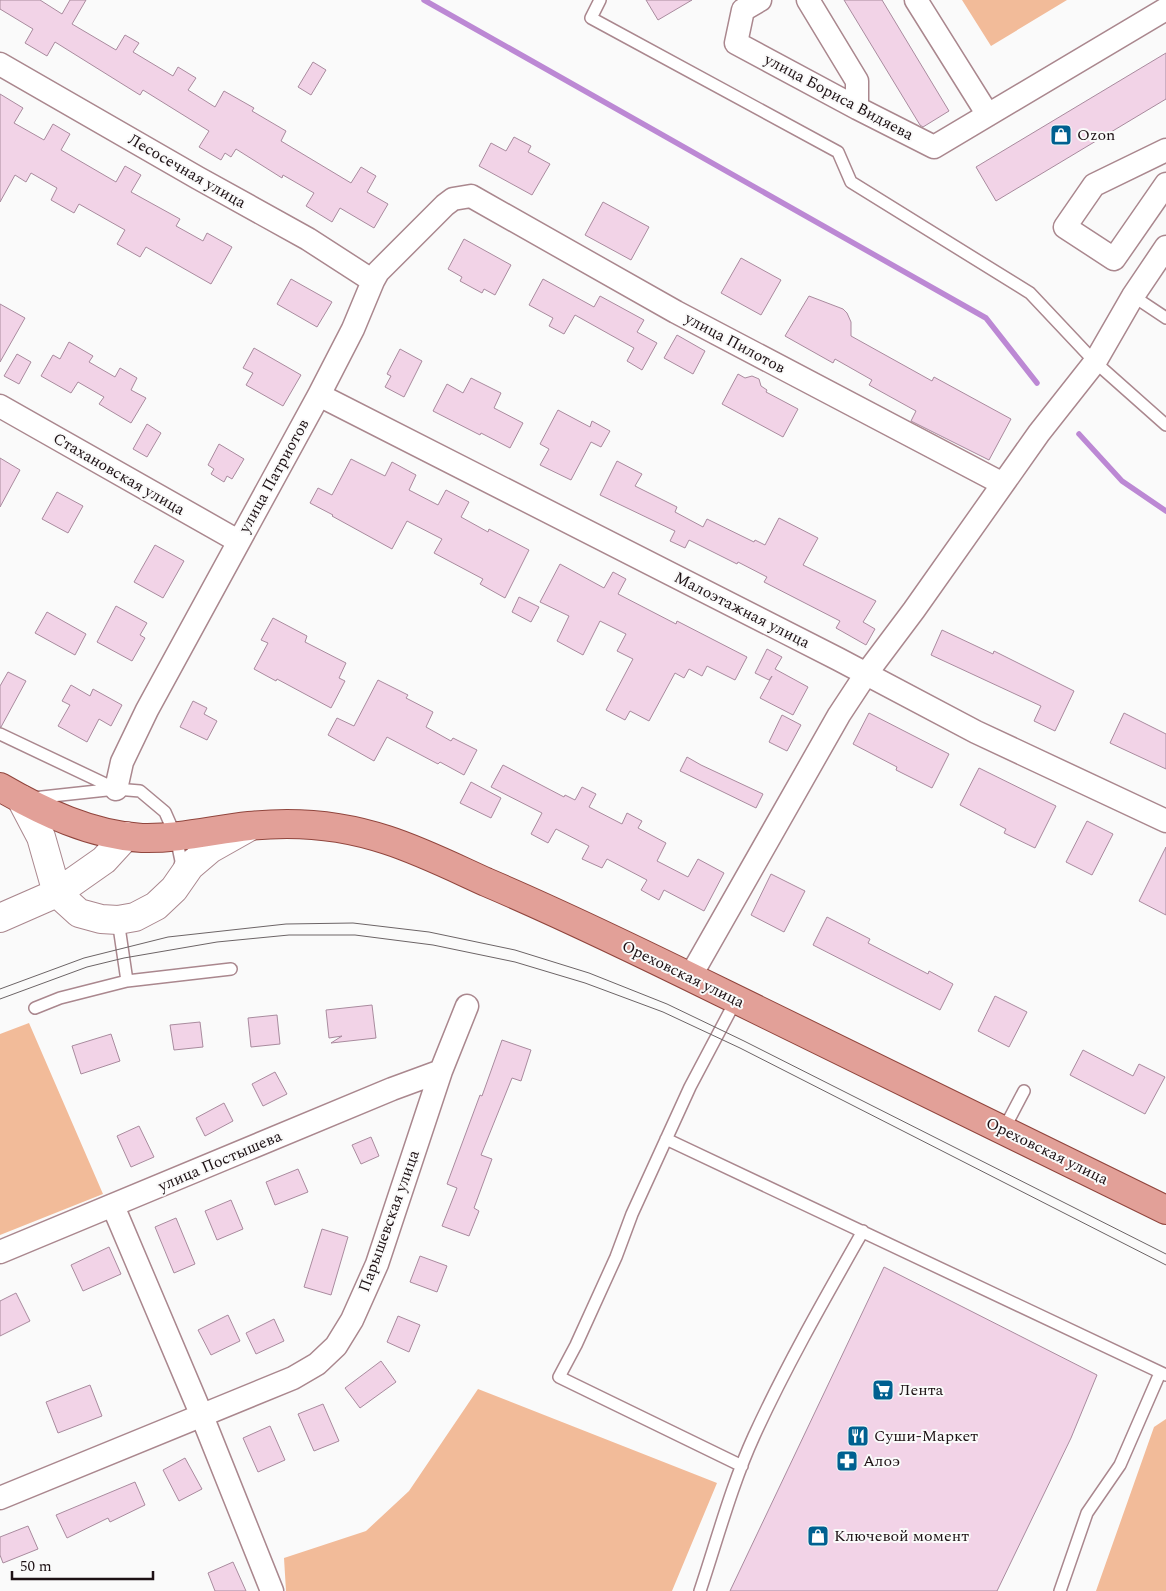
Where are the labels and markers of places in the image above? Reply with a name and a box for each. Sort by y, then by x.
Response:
shop icon: Ozon [1049,123,1073,147]
place label: Ozon [1077,123,1115,147]
supermarket icon: Лента [871,1378,895,1402]
place label: Лента [899,1378,944,1402]
restaurant icon: Суши-Маркет [846,1424,870,1448]
place label: Суши-Маркет [874,1424,978,1448]
pharmacy icon: Алоэ [835,1449,859,1473]
place label: Алоэ [863,1449,900,1473]
shop icon: Ключевой момент [806,1524,830,1548]
place label: Ключевой момент [834,1524,969,1548]

